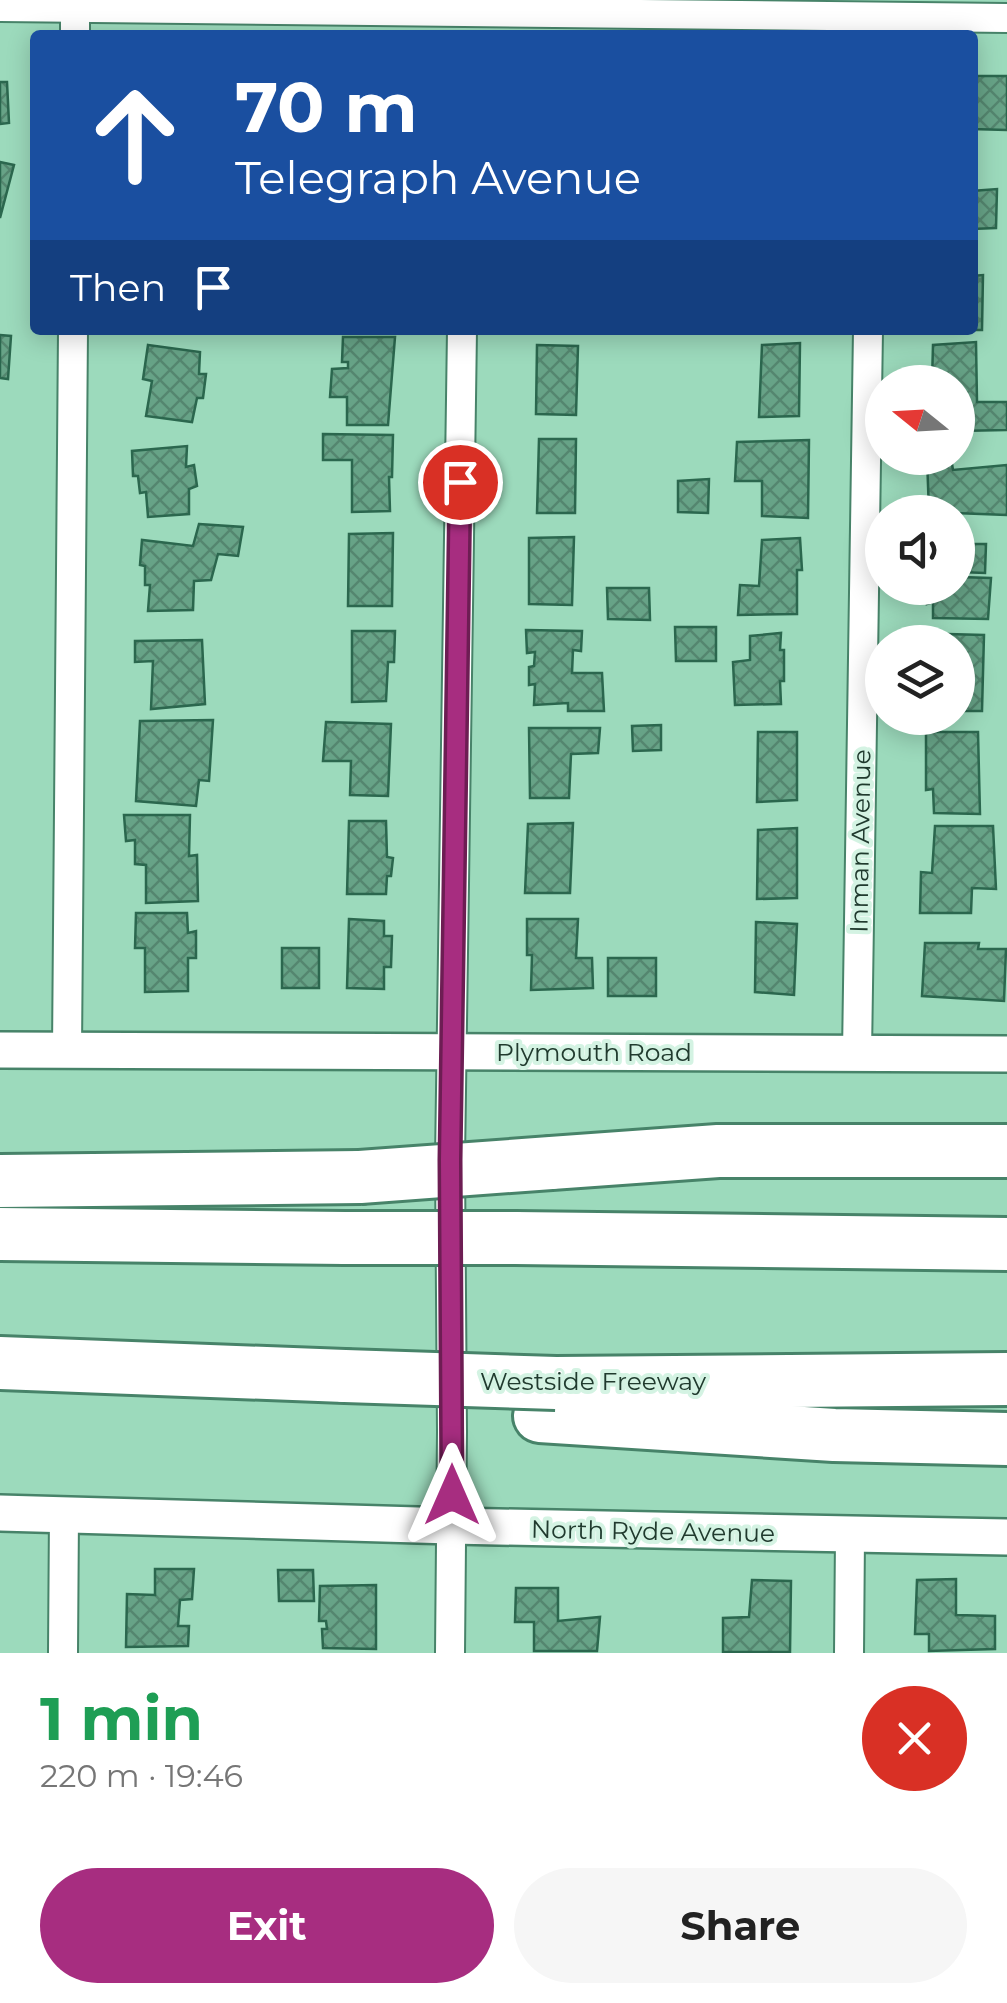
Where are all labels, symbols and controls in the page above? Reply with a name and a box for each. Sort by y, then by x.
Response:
text: 70 m [235,64,418,150]
icon: ahead [70,70,200,200]
text: Telegraph Avenue [235,150,641,205]
icon: arrive [186,260,241,315]
text: Then [70,264,166,311]
north arrow [865,365,975,475]
map controls [865,365,975,735]
pin [418,440,503,525]
icon: arrive [433,455,488,510]
button: sound [865,495,975,605]
button: layers [865,625,975,735]
street label: Inman Avenue [843,749,877,933]
street label: Plymouth Road [496,1037,692,1067]
street label: Westside Freeway [480,1366,706,1396]
position arrow [400,1443,504,1547]
street label: North Ryde Avenue [531,1514,775,1548]
text: 1 min [40,1682,203,1755]
button: close [862,1686,967,1791]
text: 220 m · 19:46 [40,1756,243,1795]
button: Exit [40,1868,494,1983]
button: Share [514,1868,967,1983]

